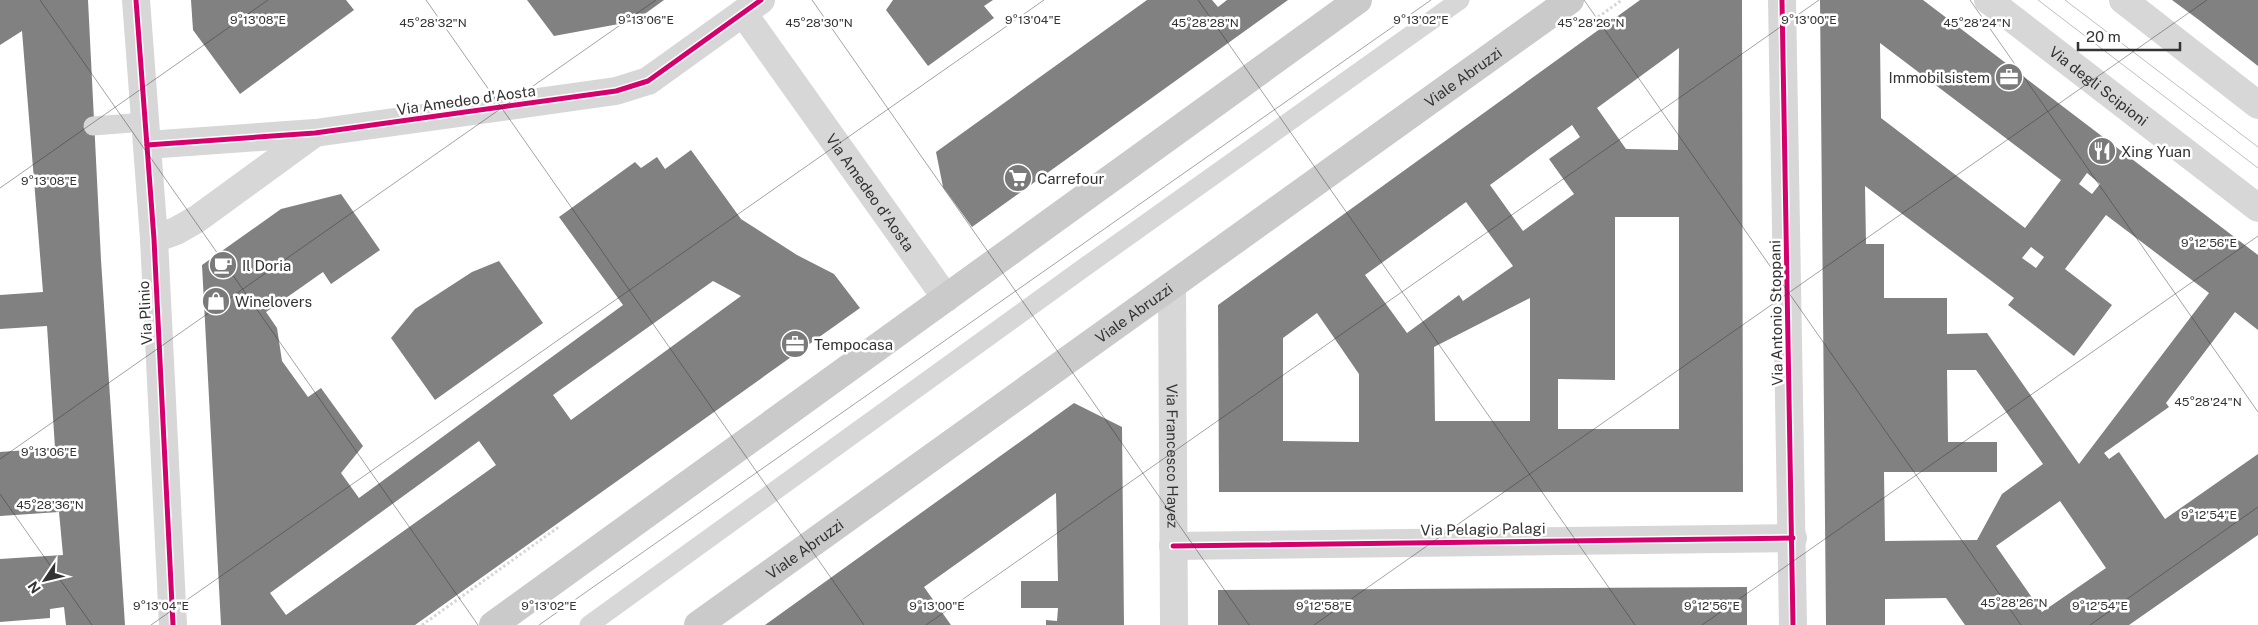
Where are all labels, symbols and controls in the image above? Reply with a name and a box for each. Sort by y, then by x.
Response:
text: 9°13'08"E [230,13,286,27]
text: 9°13'06"E [618,13,674,27]
text: 9°13'04"E [1005,13,1061,27]
text: 9°13'02"E [1393,13,1449,27]
text: 9°13'00"E [1781,13,1837,27]
text: 45°28'32"N [399,16,467,30]
text: 45°28'30"N [785,16,853,30]
text: 45°28'28"N [1171,16,1239,30]
text: 45°28'26"N [1557,16,1625,30]
text: 45°28'24"N [1943,16,2011,30]
scale bar [2078,20,2180,52]
text: 20 m [2086,28,2121,45]
street label: Via degli Scipioni [2046,42,2151,129]
street label: Viale Abruzzi [1421,43,1505,110]
office icon: Immobilsistem [1994,62,2024,92]
place label: Immobilsistem [1888,69,1990,86]
street label: Via Amedeo d'Aosta [395,82,537,118]
street label: Via Amedeo d'Aosta [823,130,918,254]
restaurant icon: Xing Yuan [2087,136,2117,166]
place label: Xing Yuan [2121,143,2191,160]
supermarket icon: Carrefour [1003,163,1033,193]
place label: Carrefour [1037,170,1104,187]
text: 9°13'08"E [21,174,77,188]
text: 9°12'56"E [2181,236,2237,250]
street label: Via Antonio Stoppani [1766,240,1786,386]
cafe icon: Il Doria [208,250,238,280]
place label: Il Doria [242,257,291,274]
street label: Viale Abruzzi [1092,279,1176,346]
street label: Via Plinio [135,280,155,346]
shop icon: Winelovers [201,286,231,316]
place label: Winelovers [235,293,312,310]
office icon: Tempocasa [780,329,810,359]
place label: Tempocasa [814,336,893,353]
street label: Via Francesco Hayez [1164,384,1182,528]
text: 45°28'24"N [2174,395,2242,409]
text: 9°13'06"E [21,445,77,459]
text: 45°28'36"N [16,498,84,512]
text: 9°12'54"E [2181,508,2237,522]
street label: Viale Abruzzi [763,515,846,582]
street label: Via Pelagio Palagi [1420,519,1546,539]
north arrow [20,555,70,605]
text: N [25,578,44,597]
text: 45°28'26"N [1980,596,2048,610]
text: 9°13'04"E [133,599,189,613]
text: 9°13'02"E [521,599,577,613]
text: 9°13'00"E [909,599,965,613]
text: 9°12'58"E [1296,599,1352,613]
text: 9°12'56"E [1684,599,1740,613]
text: 9°12'54"E [2072,599,2128,613]

